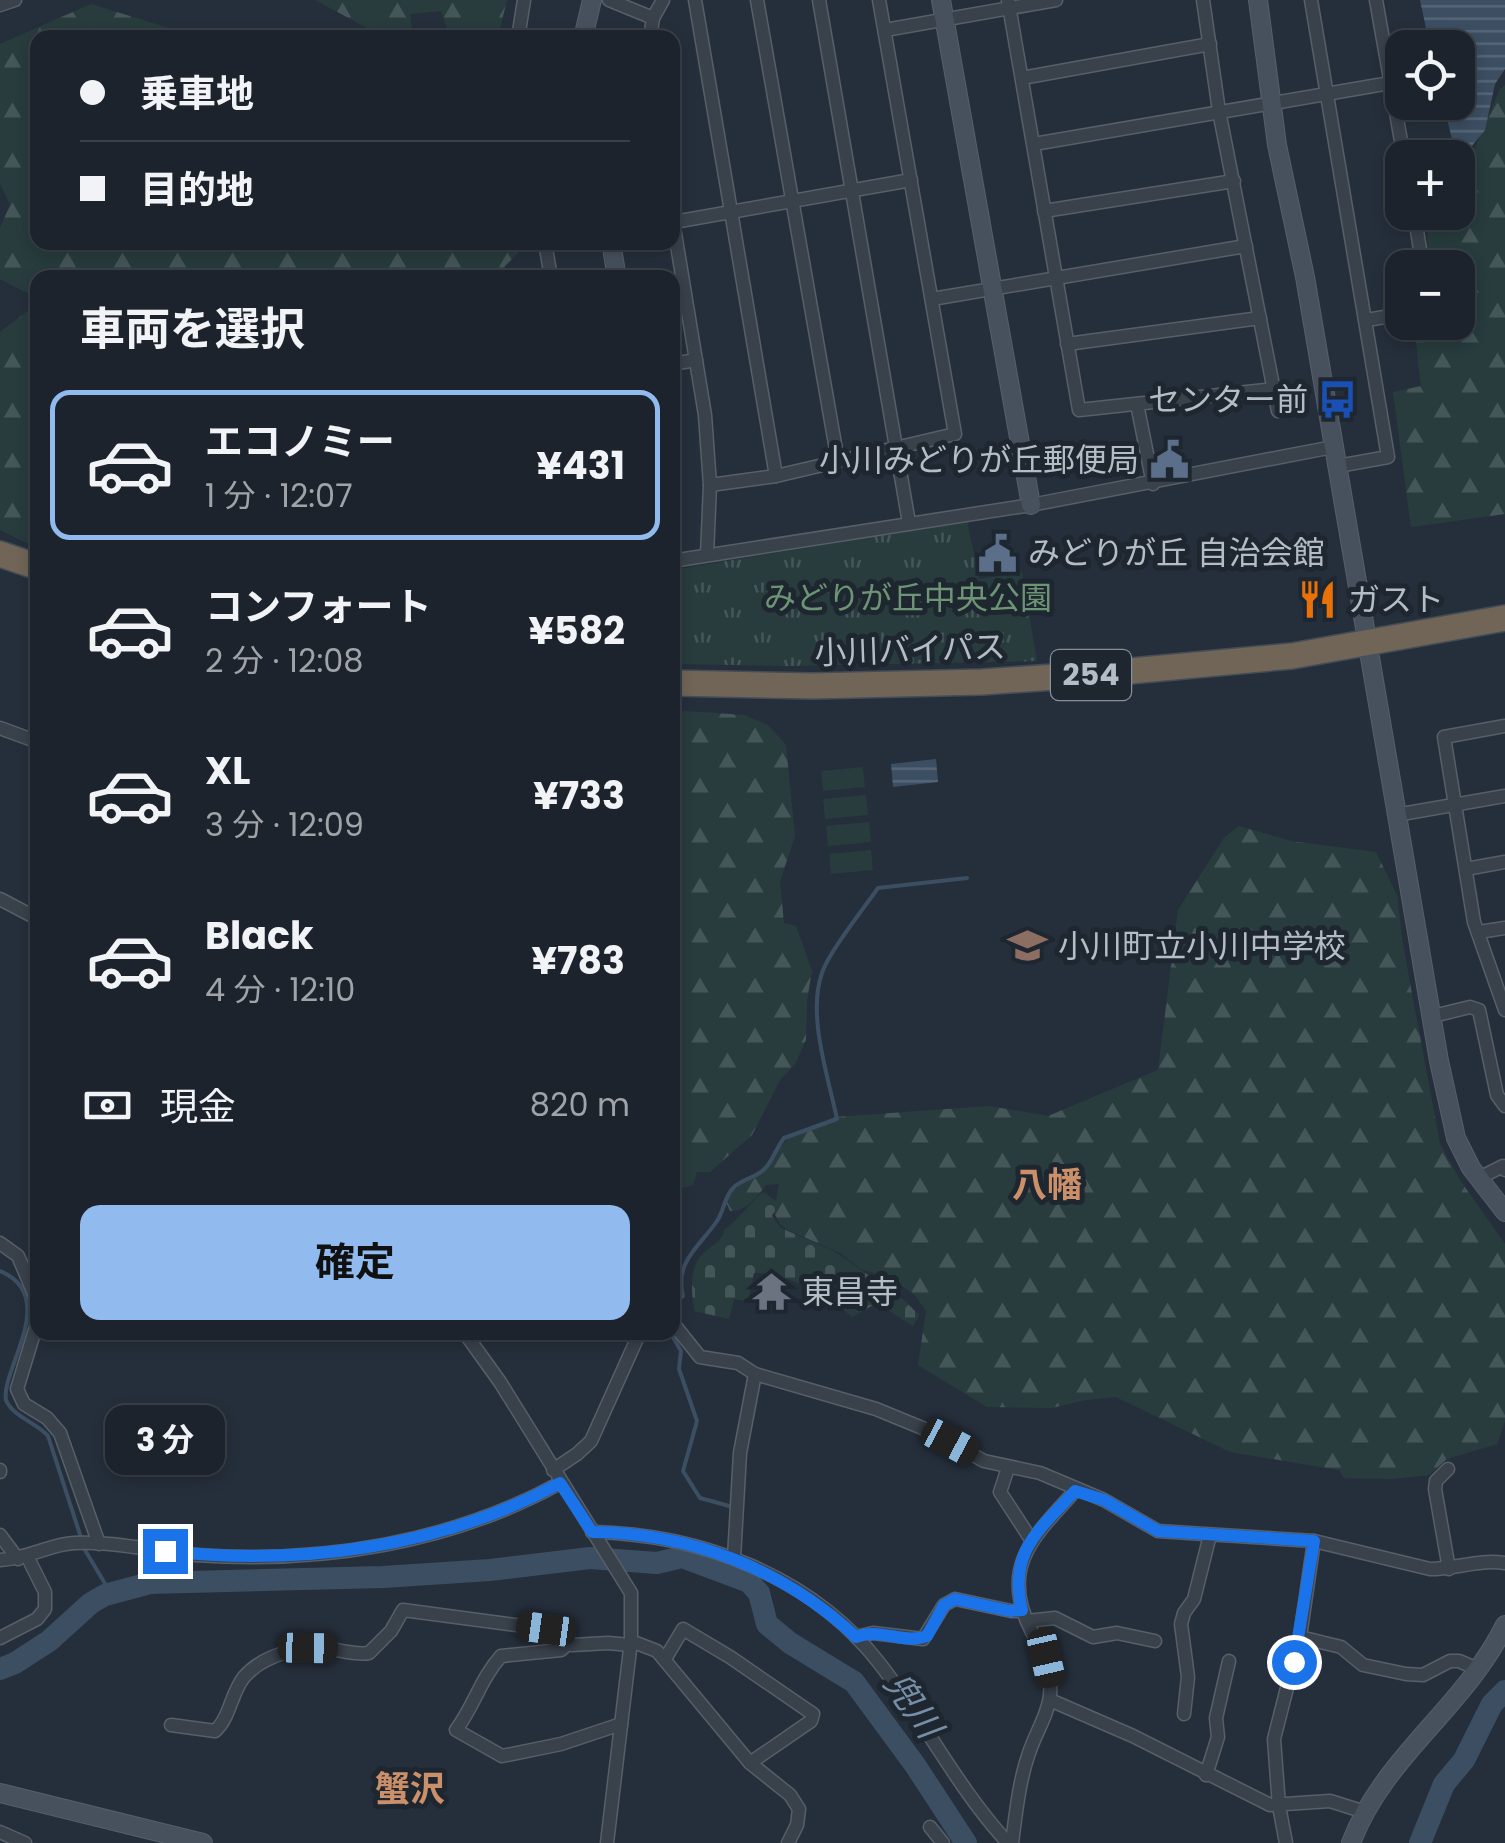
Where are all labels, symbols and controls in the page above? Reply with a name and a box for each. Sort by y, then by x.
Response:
map controls [1385,30,1475,340]
button: locate [1385,30,1475,120]
text: 乗車地 [140,67,254,120]
button: + [1385,140,1475,230]
text: 目的地 [140,163,254,216]
button: − [1385,250,1475,340]
text: 車両を選択 [80,298,305,361]
place label: センター前 [1148,377,1308,422]
bus stop icon: センター前 [1317,379,1359,421]
text: エコノミー [205,415,395,468]
icon: car [85,420,175,510]
place label: 小川みどりが丘郵便局 [819,437,1139,482]
text: ¥431 [536,439,625,492]
public building icon: 小川みどりが丘郵便局 [1148,439,1190,481]
text: 1 分 · 12:07 [205,473,353,518]
place label: みどりが丘 自治会館 [1028,530,1325,575]
public building icon: みどりが丘 自治会館 [977,532,1019,574]
park label: みどりが丘中央公園 [764,575,1052,620]
place label: ガスト [1348,577,1444,622]
restaurant icon: ガスト [1297,579,1339,621]
text: コンフォート [205,580,432,633]
icon: car [85,585,175,675]
text: ¥582 [528,604,625,657]
street label: 小川バイパス [814,624,1006,675]
text: 2 分 · 12:08 [205,638,364,683]
road number: 254 [1051,650,1131,700]
text: XL [205,744,250,797]
icon: car [85,750,175,840]
text: ¥733 [533,769,625,822]
text: 3 分 · 12:09 [205,802,364,847]
text: Black [205,909,314,962]
icon: car [85,915,175,1005]
place label: 小川町立小川中学校 [1058,923,1346,968]
school or university icon: 小川町立小川中学校 [1007,925,1049,967]
text: ¥783 [532,934,625,987]
text: 4 分 · 12:10 [205,967,355,1012]
icon: cash [80,1078,135,1133]
text: 現金 [160,1080,236,1133]
text: 820 m [530,1082,630,1127]
district label: 八幡 [1012,1160,1082,1209]
button: 確定 [80,1205,630,1320]
place label: 東昌寺 [802,1269,898,1314]
temple icon: 東昌寺 [751,1271,793,1313]
callout: 3 分 [105,1406,225,1476]
car [916,1415,984,1469]
text: 3 分 [136,1417,194,1462]
route end [143,1529,188,1574]
car [514,1610,578,1648]
car [1025,1625,1067,1691]
car [278,1632,338,1664]
route start [1272,1640,1317,1685]
water label: 兜川 [873,1662,956,1751]
district label: 蟹沢 [375,1764,445,1813]

